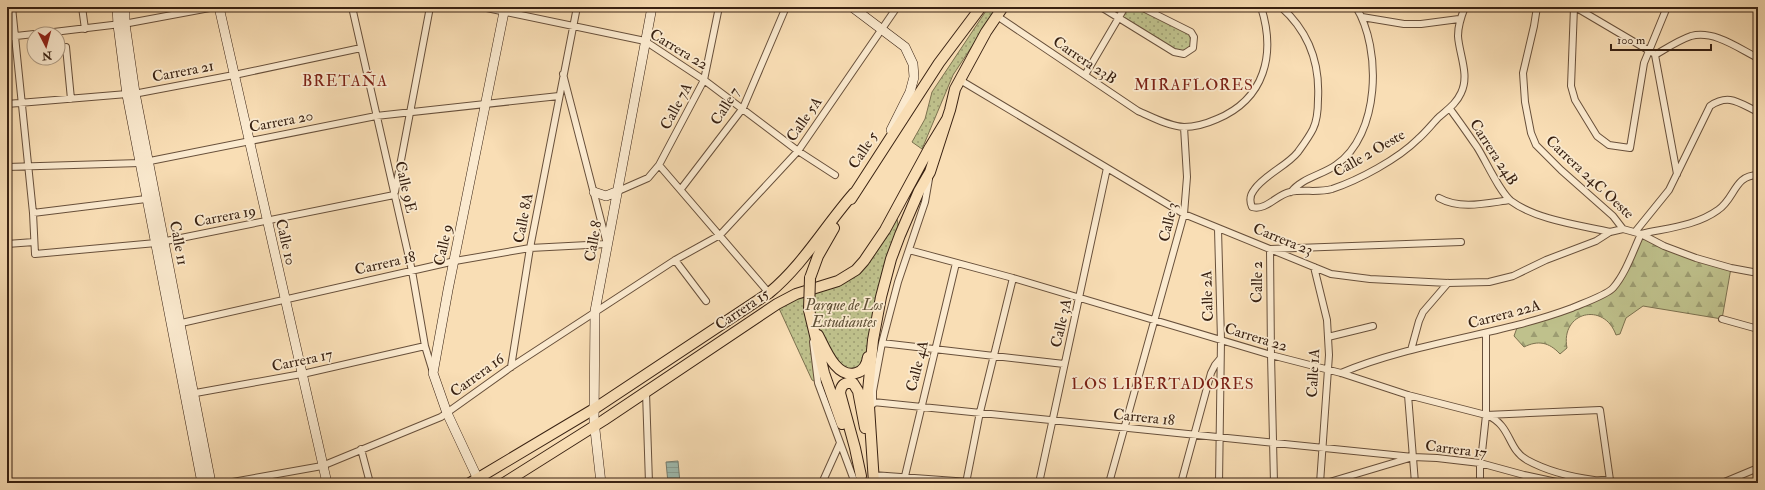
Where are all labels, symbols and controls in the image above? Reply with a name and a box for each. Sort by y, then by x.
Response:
street label: Carrera 22 [646,25,712,74]
north arrow [26,26,66,66]
scale bar [1611,26,1711,52]
street label: Carrera 23B [1049,32,1120,89]
text: 100 m [1617,33,1646,48]
text: N [40,48,54,63]
street label: Carrera 21 [151,56,216,87]
district label: BRETAÑA [302,71,388,91]
district label: MIRAFLORES [1134,75,1254,95]
street label: Calle 7A [656,79,697,133]
street label: Calle 7 [706,84,744,129]
street label: Calle 5A [782,93,827,145]
street label: Carrera 20 [248,106,315,137]
street label: Carrera 24B [1465,116,1522,189]
street label: Calle 2 Oeste [1330,125,1408,182]
street label: Calle 5 [844,128,883,173]
street label: Carrera 24C Oeste [1541,132,1638,223]
street label: Calle 9E [390,159,421,215]
street label: Calle 8A [509,191,538,245]
street label: Carrera 19 [193,201,258,232]
street label: Calle 3 [1155,201,1182,244]
street label: Calle 10 [271,217,300,267]
street label: Calle 11 [165,219,192,267]
street label: Calle 8 [581,219,606,263]
street label: Carrera 23 [1250,219,1315,260]
street label: Calle 9 [430,223,457,268]
street label: Carrera 18 [353,247,417,280]
street label: Calle 2 [1248,261,1267,303]
street label: Calle 2A [1197,270,1218,322]
street label: Carrera 15 [712,284,773,334]
park label: Parque de Los Estudiantes [804,296,884,332]
street label: Calle 3A [1047,296,1076,349]
street label: Carrera 22A [1466,296,1543,333]
street label: Carrera 22 [1222,319,1290,356]
street label: Calle 4A [902,338,933,394]
street label: Carrera 17 [270,345,334,376]
street label: Calle 1A [1303,348,1324,398]
street label: Carrera 16 [447,349,509,401]
district label: LOS LIBERTADORES [1071,374,1255,394]
street label: Carrera 18 [1112,405,1176,430]
street label: Carrera 17 [1424,436,1488,463]

